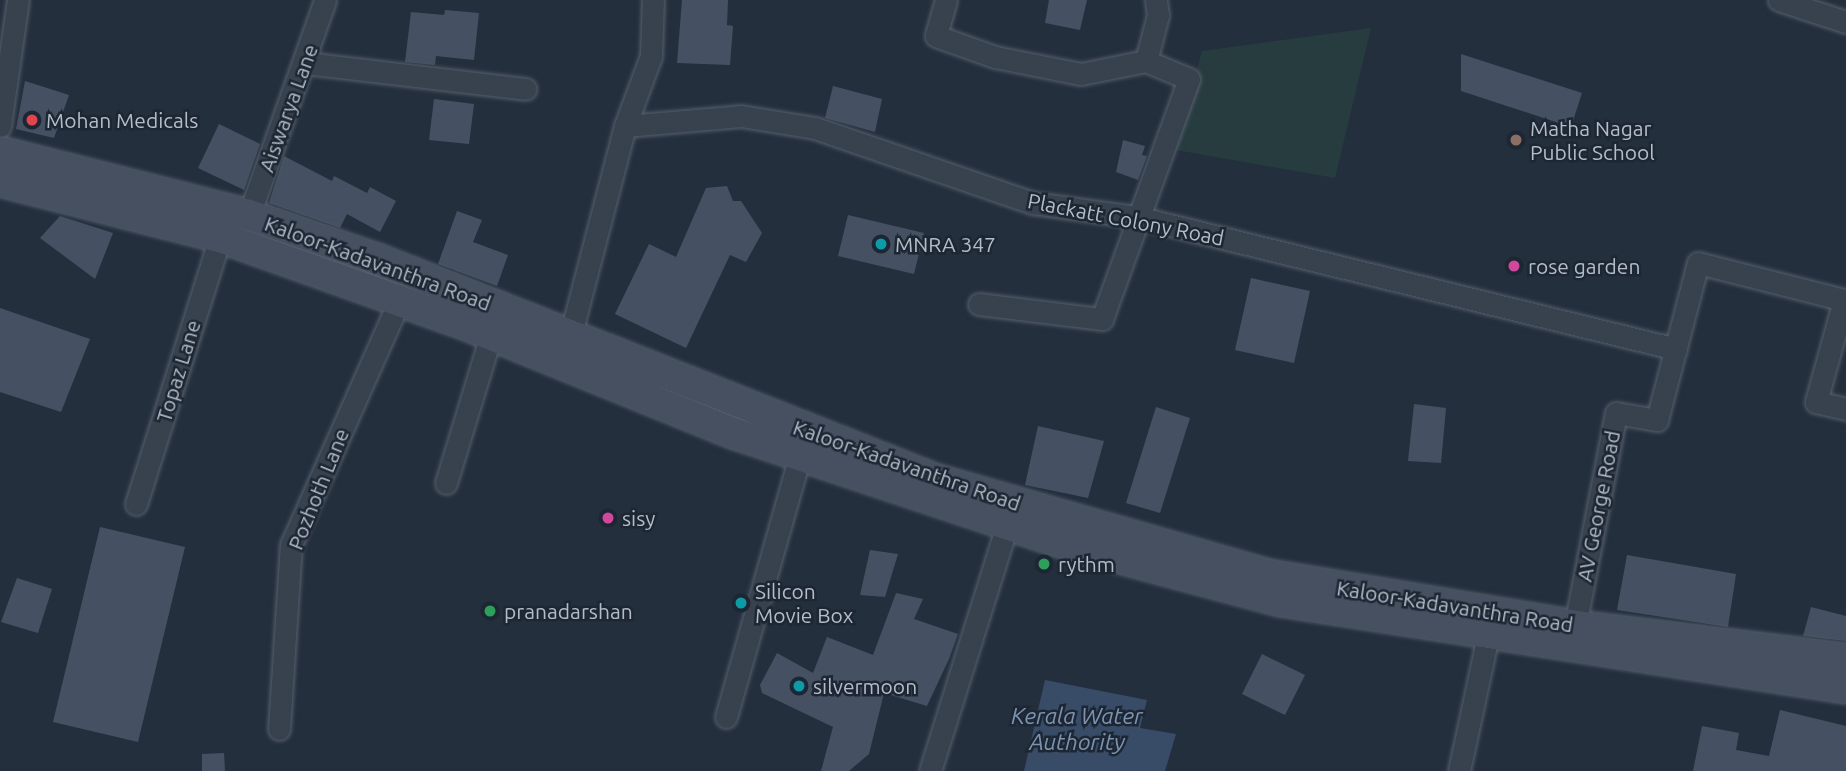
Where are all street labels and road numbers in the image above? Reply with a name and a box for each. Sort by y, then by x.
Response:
street label: Aiswarya Lane [253,41,323,175]
street label: Plackatt Colony Road [1026,188,1226,250]
street label: Kaloor-Kadavanthra Road [261,210,495,316]
street label: Topaz Lane [151,317,205,425]
street label: Kaloor-Kadavanthra Road [790,414,1024,516]
street label: Pozhoth Lane [282,425,354,553]
street label: AV George Road [1571,428,1625,584]
street label: Kaloor-Kadavanthra Road [1335,575,1575,637]

